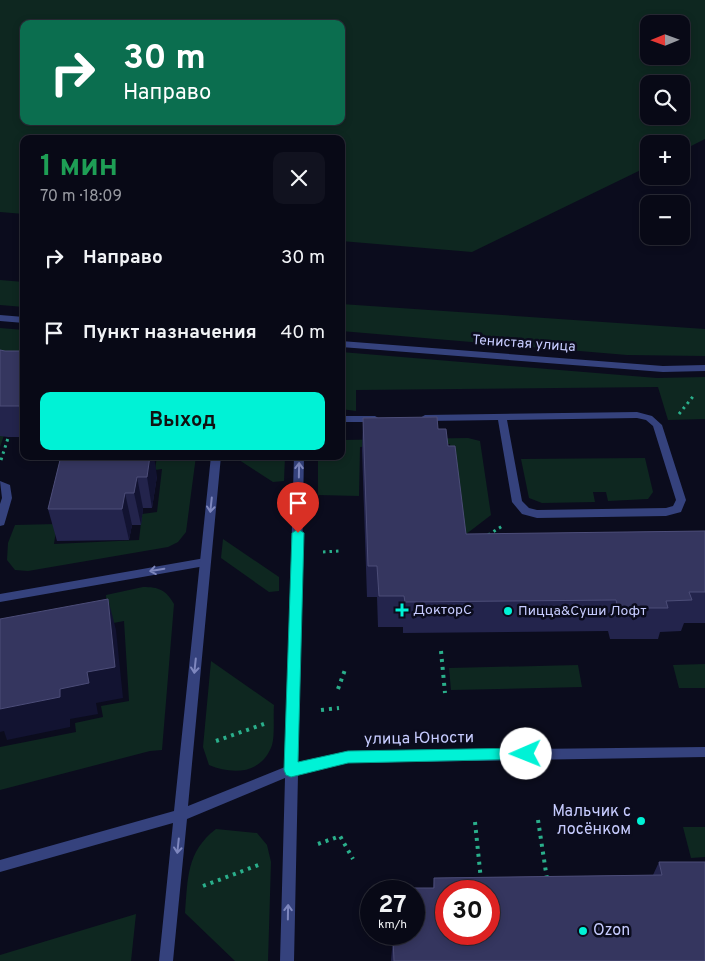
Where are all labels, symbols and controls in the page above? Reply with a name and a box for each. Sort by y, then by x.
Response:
north arrow [640,15,690,65]
map controls [640,15,690,245]
text: 30 m [123,37,206,81]
icon: right [40,40,105,105]
button: search [640,75,690,125]
text: Направо [123,80,211,107]
button: + [640,135,690,185]
text: 1 мин [40,149,118,186]
button: close [273,152,325,204]
text: 70 m · 18:09 [40,187,122,207]
button: − [640,195,690,245]
icon: right [40,244,68,272]
text: Направо [83,246,163,270]
text: 30 m [281,246,325,270]
icon: arrive [40,319,68,347]
text: Пункт назначения [83,321,257,345]
text: 40 m [280,321,325,345]
street label: Тенистая улица [472,332,576,356]
button: Выход [40,392,325,450]
one-way arrow [294,462,304,478]
pin [277,482,319,533]
icon: arrive [284,489,312,517]
one-way arrow [206,496,216,512]
one-way arrow [150,566,166,576]
place label: ДокторС [413,602,472,619]
marker: ДокторС [395,603,409,617]
place label: Пицца&Суши Лофт [518,603,647,620]
marker: Пицца&Суши Лофт [502,605,514,617]
one-way arrow [190,658,200,674]
position arrow [499,727,551,779]
street label: улица Юности [364,728,474,750]
place label: Мальчик с лосёнком [552,802,631,840]
marker: Мальчик с лосёнком [635,815,647,827]
one-way arrow [173,837,182,853]
speed limit sign: 30 [435,880,500,945]
text: 27 [378,890,407,922]
one-way arrow [284,905,293,921]
text: km/h [378,917,407,933]
place label: Ozon [593,921,630,941]
marker: Ozon [577,925,589,937]

